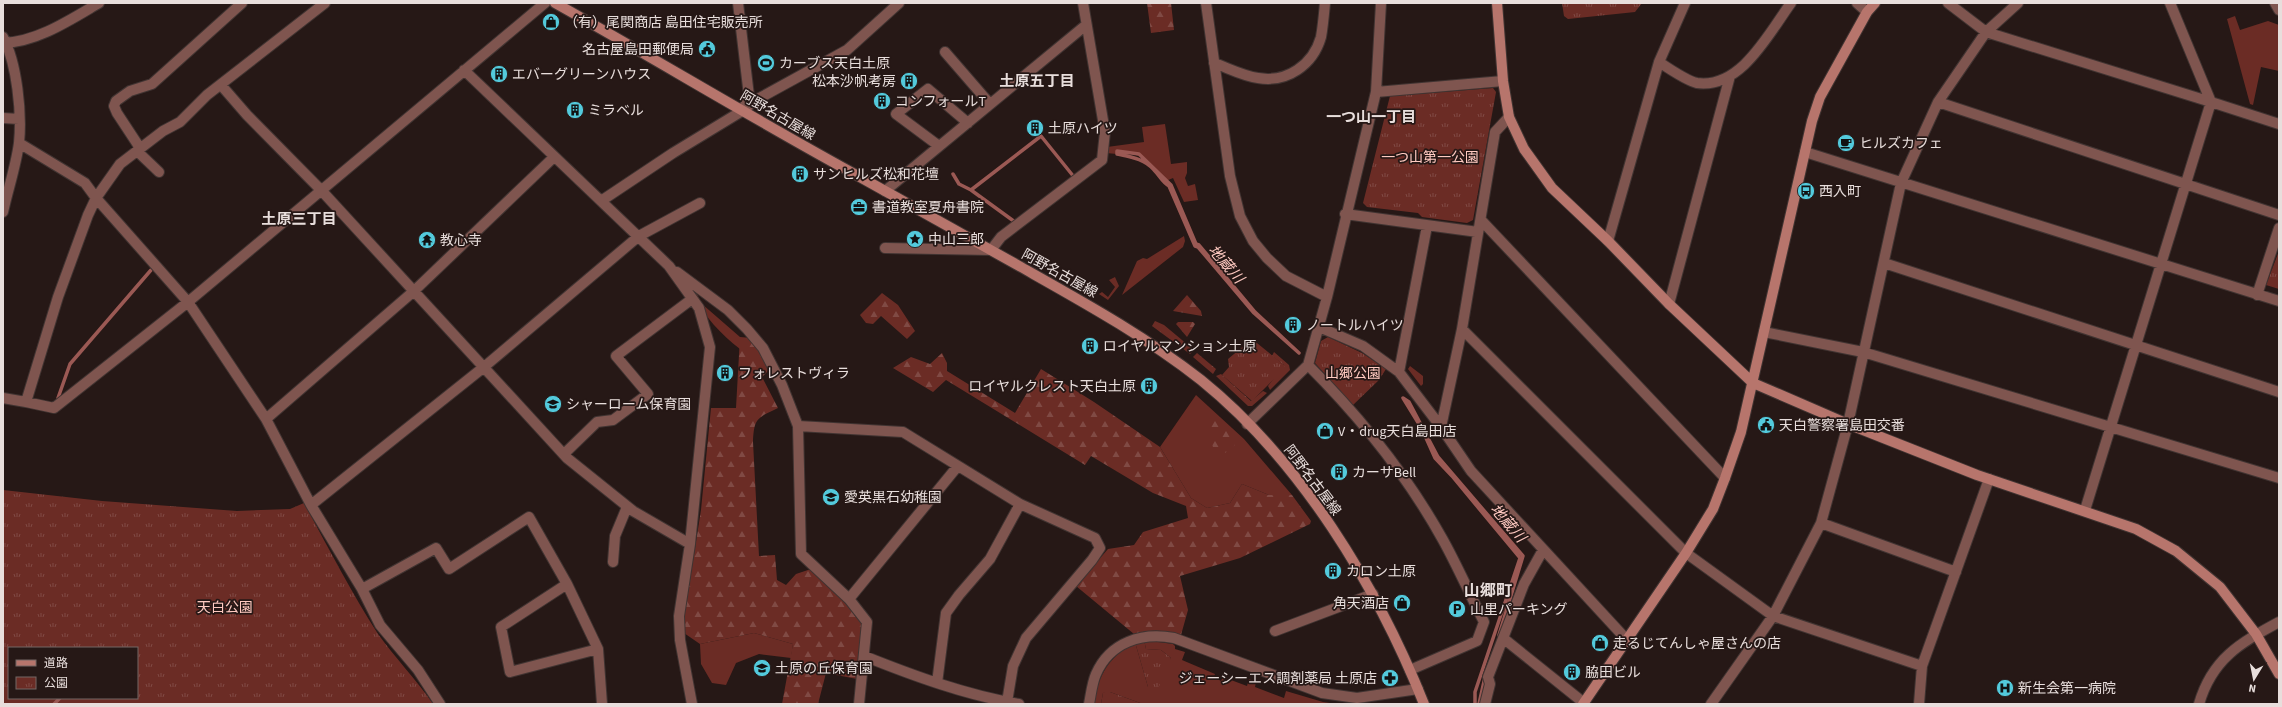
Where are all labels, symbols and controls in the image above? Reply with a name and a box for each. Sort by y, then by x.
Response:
shop icon: （有）尾関商店 島田住宅販売所 [541,12,561,32]
place label: （有）尾関商店 島田住宅販売所 [564,13,763,33]
public building icon: 名古屋島田郵便局 [697,39,717,59]
place label: 名古屋島田郵便局 [582,40,694,60]
sports icon: カーブス天白土原 [756,53,776,73]
place label: カーブス天白土原 [779,54,890,74]
building icon: エバーグリーンハウス [489,64,509,84]
place label: エバーグリーンハウス [512,65,651,85]
building icon: 松本沙帆考房 [899,71,919,91]
district label: 土原五丁目 [999,71,1075,92]
place label: 松本沙帆考房 [812,72,896,92]
street label: 阿野名古屋線 [736,86,819,146]
building icon: コンフォールT [872,91,892,111]
place label: コンフォールT [895,92,987,112]
building icon: ミラベル [565,100,585,120]
place label: ミラベル [588,101,644,121]
district label: 一つ山一丁目 [1326,107,1416,128]
building icon: 土原ハイツ [1025,118,1045,138]
place label: 土原ハイツ [1048,119,1118,139]
cafe icon: ヒルズカフェ [1836,133,1856,153]
place label: ヒルズカフェ [1859,134,1943,154]
park label: 一つ山第一公園 [1381,148,1479,168]
building icon: サンヒルズ松和花壇 [790,164,810,184]
place label: サンヒルズ松和花壇 [813,165,939,185]
bus stop icon: 西入町 [1796,181,1816,201]
place label: 西入町 [1819,182,1861,202]
office icon: 書道教室夏舟書院 [849,197,869,217]
place label: 書道教室夏舟書院 [872,198,984,218]
district label: 土原三丁目 [261,209,337,230]
place icon: 中山三郎 [905,229,925,249]
temple icon: 教心寺 [417,230,437,250]
place label: 中山三郎 [928,230,984,250]
place label: 教心寺 [440,231,482,251]
water label: 地蔵川 [1203,240,1250,290]
street label: 阿野名古屋線 [1018,245,1101,303]
building icon: ノートルハイツ [1283,315,1303,335]
place label: ノートルハイツ [1306,316,1404,336]
building icon: ロイヤルマンション土原 [1080,336,1100,356]
place label: ロイヤルマンション土原 [1103,337,1257,357]
building icon: フォレストヴィラ [715,363,735,383]
place label: フォレストヴィラ [738,364,850,384]
park label: 山郷公園 [1325,364,1381,384]
building icon: ロイヤルクレスト天白土原 [1139,376,1159,396]
place label: ロイヤルクレスト天白土原 [968,377,1136,397]
school or university icon: シャーローム保育園 [543,394,563,414]
place label: シャーローム保育園 [566,395,692,415]
public building icon: 天白警察署島田交番 [1756,415,1776,435]
place label: 天白警察署島田交番 [1779,416,1905,436]
shop icon: V・drug天白島田店 [1315,421,1335,441]
place label: V・drug天白島田店 [1338,422,1457,442]
street label: 阿野名古屋線 [1279,441,1345,520]
building icon: カーサBell [1329,462,1349,482]
place label: カーサBell [1352,463,1416,483]
school or university icon: 愛英黒石幼稚園 [821,487,841,507]
place label: 愛英黒石幼稚園 [844,488,942,508]
water label: 地蔵川 [1485,499,1532,549]
building icon: カロン土原 [1323,561,1343,581]
place label: カロン土原 [1346,562,1416,582]
district label: 山郷町 [1464,580,1512,602]
shop icon: 角天酒店 [1392,593,1412,613]
place label: 角天酒店 [1333,594,1389,614]
park label: 天白公園 [197,598,253,618]
parking icon: 山里パーキング [1447,599,1467,619]
place label: 山里パーキング [1470,600,1568,620]
shop icon: 走るじてんしゃ屋さんの店 [1590,633,1610,653]
place label: 走るじてんしゃ屋さんの店 [1613,634,1781,654]
legend [8,647,138,699]
text: 道路 [44,655,68,672]
school or university icon: 土原の丘保育園 [752,658,772,678]
place label: 土原の丘保育園 [775,659,873,679]
north arrow [2234,659,2274,699]
building icon: 脇田ビル [1562,662,1582,682]
place label: 脇田ビル [1585,663,1641,683]
pharmacy icon: ジェーシーエス調剤薬局 土原店 [1380,668,1400,688]
place label: ジェーシーエス調剤薬局 土原店 [1178,669,1377,689]
text: 公園 [44,675,68,692]
hospital icon: 新生会第一病院 [1995,678,2015,698]
place label: 新生会第一病院 [2018,679,2116,699]
text: N [2247,680,2257,696]

